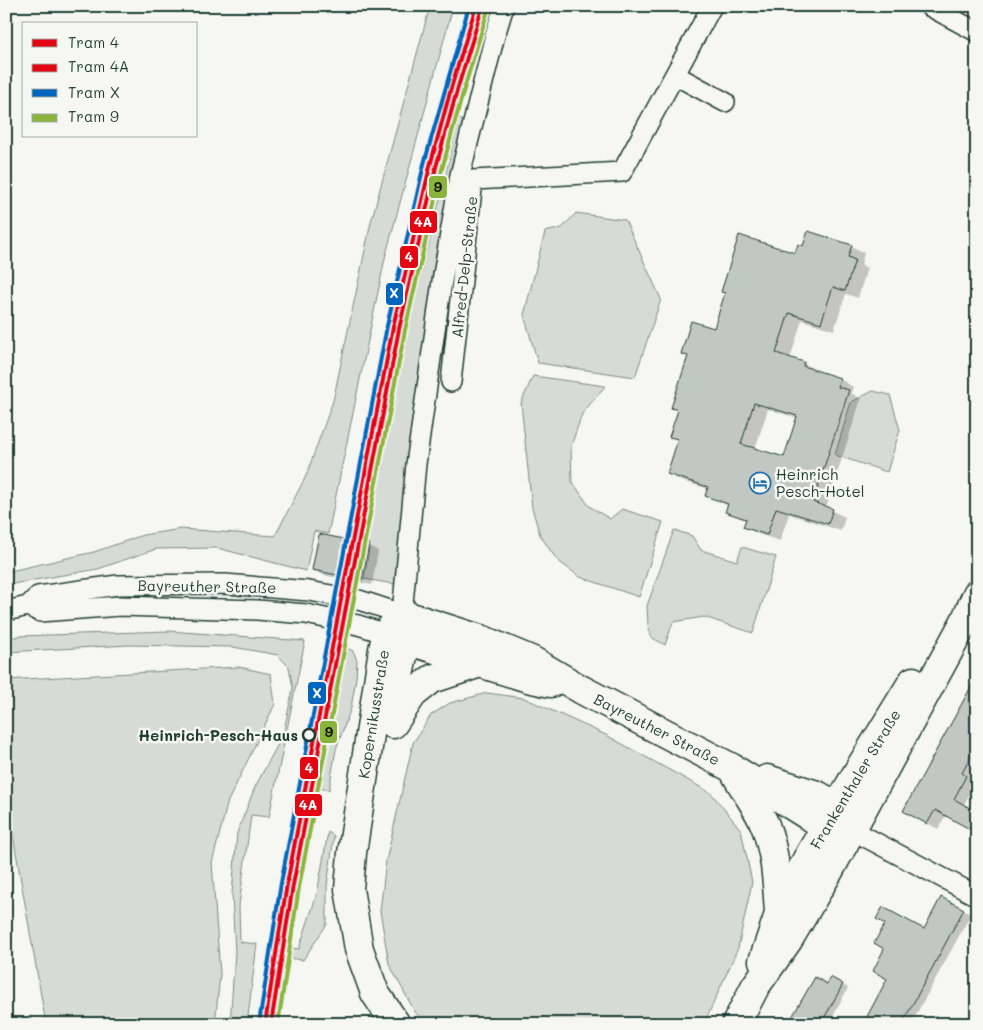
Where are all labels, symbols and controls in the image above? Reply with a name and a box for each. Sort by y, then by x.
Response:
legend [22,22,198,138]
text: Tram 4 [68,32,119,52]
text: Tram 4A [68,56,129,76]
text: Tram X [68,82,120,102]
text: Tram 9 [68,106,119,126]
line badge: 9 [428,175,448,199]
text: 9 [434,177,443,196]
street label: Alfred-Delp-Straße [447,195,481,339]
line badge: 4A [409,210,438,234]
text: 4A [414,212,433,231]
line badge: 4 [399,245,419,269]
text: 4 [405,247,414,266]
line badge: X [385,282,404,306]
text: X [389,283,399,302]
place label: Heinrich Pesch-Hotel [776,464,865,501]
hotel icon: Heinrich Pesch-Hotel [748,471,772,495]
street label: Bayreuther Straße [137,575,277,597]
street label: Kopernikusstraße [353,648,393,780]
line badge: X [307,681,327,705]
text: X [312,683,322,702]
street label: Bayreuther Straße [591,689,723,769]
street label: Frankenthaler Straße [805,705,905,853]
line badge: 9 [319,720,338,744]
text: 9 [325,722,334,741]
place label: Heinrich-Pesch-Haus [138,725,298,745]
marker: Heinrich-Pesch-Haus [302,728,316,742]
line badge: 4 [299,756,319,780]
text: 4 [305,758,314,777]
line badge: 4A [294,793,323,817]
text: 4A [299,795,318,814]

